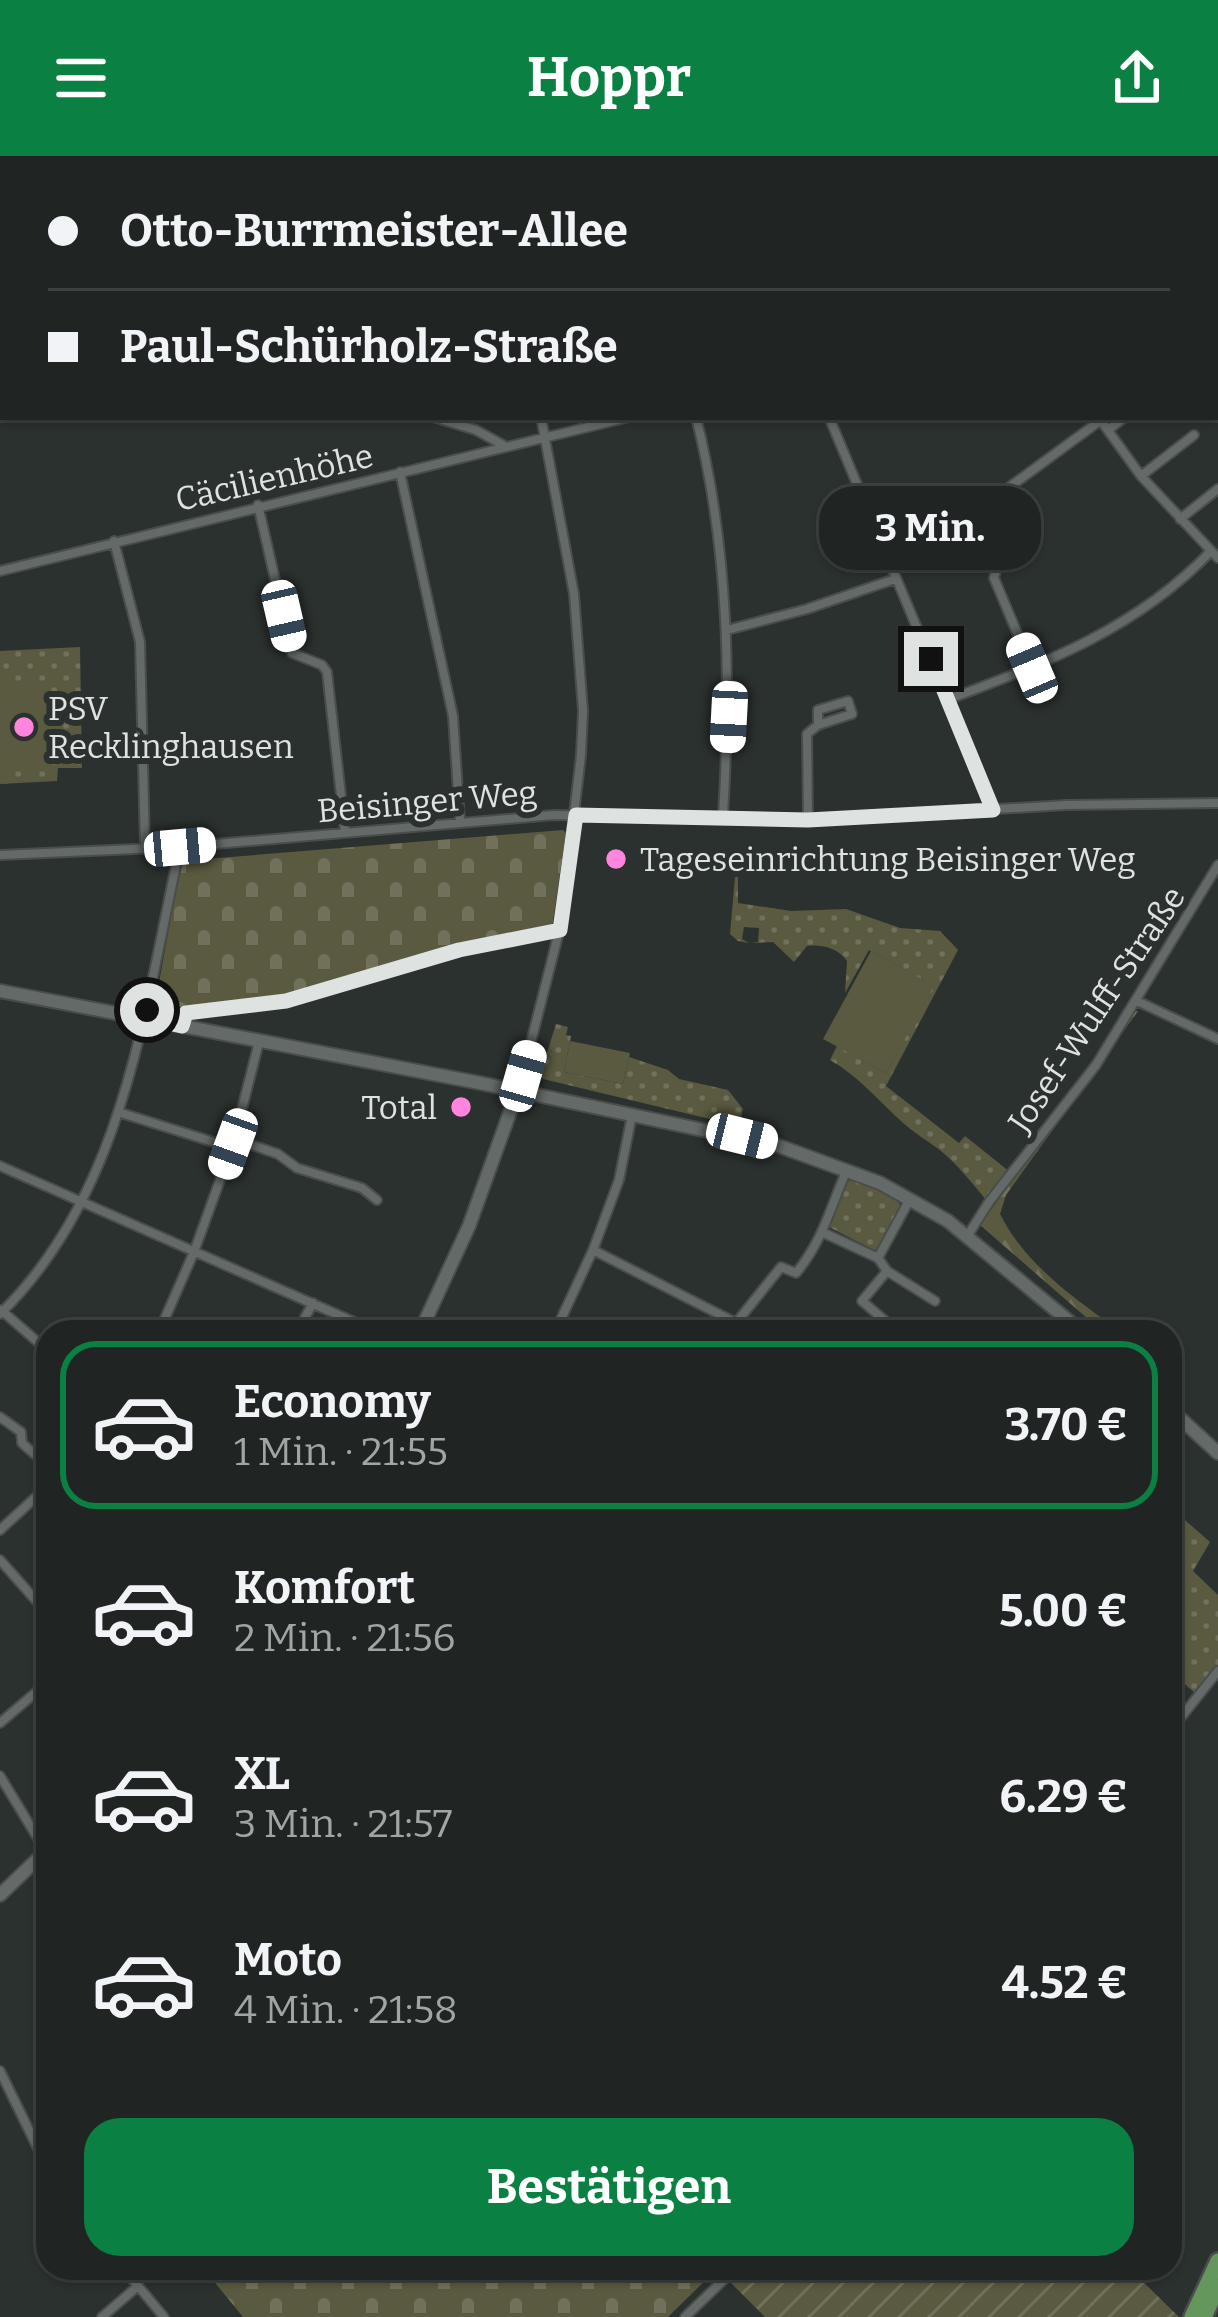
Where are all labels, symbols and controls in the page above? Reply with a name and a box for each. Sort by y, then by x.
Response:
icon: menu [48,45,114,111]
icon: share [1104,45,1170,111]
text: Hoppr [527,46,691,110]
text: Otto-Burrmeister-Allee [120,204,628,258]
text: Paul-Schürholz-Straße [120,320,618,374]
street label: Cäcilienhöhe [172,436,377,520]
callout: 3 Min. [820,485,1042,569]
text: 3 Min. [875,505,985,551]
car [258,577,310,655]
car [1001,628,1063,708]
route end [904,632,958,686]
car [709,680,749,754]
place label: PSV Recklinghausen [48,689,294,767]
marker: PSV Recklinghausen [11,714,37,740]
street label: Beisinger Weg [316,772,539,832]
car [143,826,217,868]
place label: Tageseinrichtung Beisinger Weg [640,840,1136,880]
marker: Tageseinrichtung Beisinger Weg [603,846,629,872]
street label: Josef-Wulff-Straße [999,879,1194,1141]
route start [120,983,174,1037]
car [496,1036,550,1116]
place label: Total [361,1088,437,1128]
marker: Total [448,1094,474,1120]
car [204,1104,262,1184]
car [703,1110,781,1162]
icon: car [90,1371,198,1479]
text: Economy [234,1375,431,1429]
text: 3.70 € [1004,1398,1128,1452]
text: 1 Min. · 21:55 [234,1429,448,1475]
icon: car [90,1557,198,1665]
text: Komfort [234,1561,415,1615]
text: 5.00 € [999,1584,1128,1638]
text: 2 Min. · 21:56 [234,1615,455,1661]
icon: car [90,1743,198,1851]
text: XL [234,1747,290,1801]
text: 6.29 € [999,1770,1128,1824]
text: 3 Min. · 21:57 [234,1801,452,1847]
icon: car [90,1929,198,2037]
text: Moto [234,1933,342,1987]
text: 4.52 € [1001,1956,1128,2010]
text: 4 Min. · 21:58 [234,1987,458,2033]
button: Bestätigen [84,2118,1134,2256]

